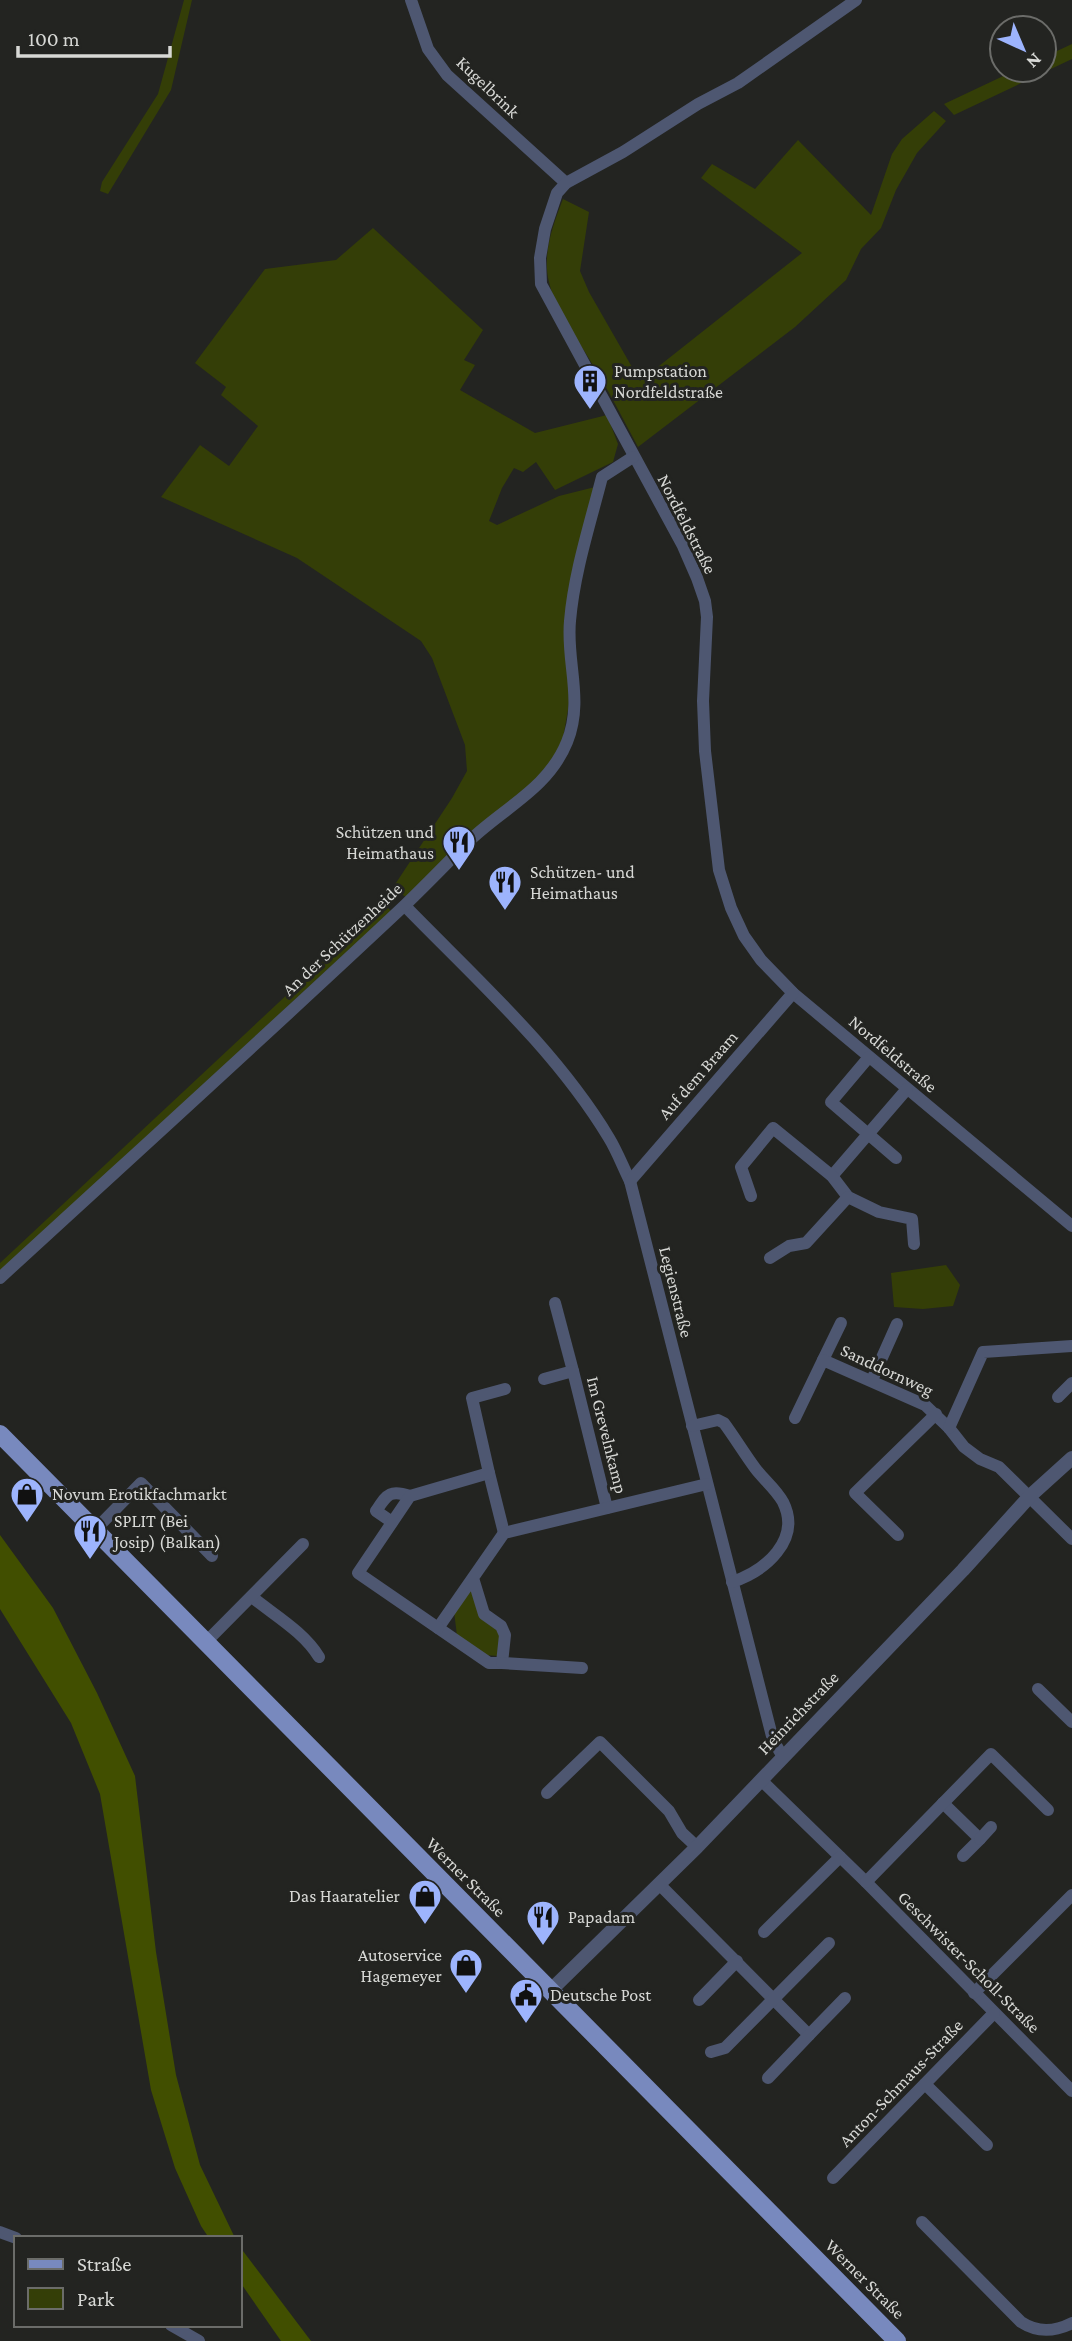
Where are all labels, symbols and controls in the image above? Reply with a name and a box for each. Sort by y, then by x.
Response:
scale bar [18,14,170,58]
north arrow [988,14,1058,84]
text: 100 m [28,27,80,51]
text: N [1022,49,1046,73]
street label: Kugelbrink [452,52,524,122]
place label: Pumpstation Nordfeldstraße [614,361,723,402]
building icon: Pumpstation Nordfeldstraße [571,362,609,411]
street label: Nordfeldstraße [653,471,721,577]
place label: Schützen und Heimathaus [336,822,435,863]
restaurant icon: Schützen und Heimathaus [440,823,478,872]
place label: Schützen- und Heimathaus [530,862,635,903]
restaurant icon: Schützen- und Heimathaus [486,863,524,912]
street label: An der Schützenheide [278,878,406,1000]
street label: Nordfeldstraße [845,1011,941,1097]
street label: Auf dem Braam [654,1026,742,1123]
street label: Legienstraße [655,1244,697,1340]
street label: Sanddornweg [837,1340,937,1400]
street label: Im Grevelnkamp [583,1374,631,1496]
shop icon: Novum Erotikfachmarkt [8,1475,46,1524]
place label: Novum Erotikfachmarkt [52,1484,228,1504]
place label: SPLIT (Bei Josip) (Balkan) [112,1511,221,1553]
restaurant icon: SPLIT (Bei Josip) (Balkan) [71,1512,109,1561]
street label: Heinrichstraße [753,1667,843,1759]
street label: Werner Straße [422,1833,510,1921]
shop icon: Das Haaratelier [406,1877,444,1926]
place label: Das Haaratelier [289,1886,401,1906]
street label: Geschwister-Scholl-Straße [894,1887,1044,2037]
restaurant icon: Papadam [524,1898,562,1947]
place label: Papadam [568,1907,636,1927]
place label: Autoservice Hagemeyer [358,1945,443,1986]
shop icon: Autoservice Hagemeyer [447,1946,485,1995]
public building icon: Deutsche Post [507,1976,545,2025]
place label: Deutsche Post [550,1985,652,2005]
street label: Anton-Schmaus-Straße [835,2015,967,2151]
street label: Werner Straße [821,2235,909,2323]
legend [14,2236,242,2327]
text: Straße [77,2252,131,2276]
text: Park [77,2287,114,2311]

